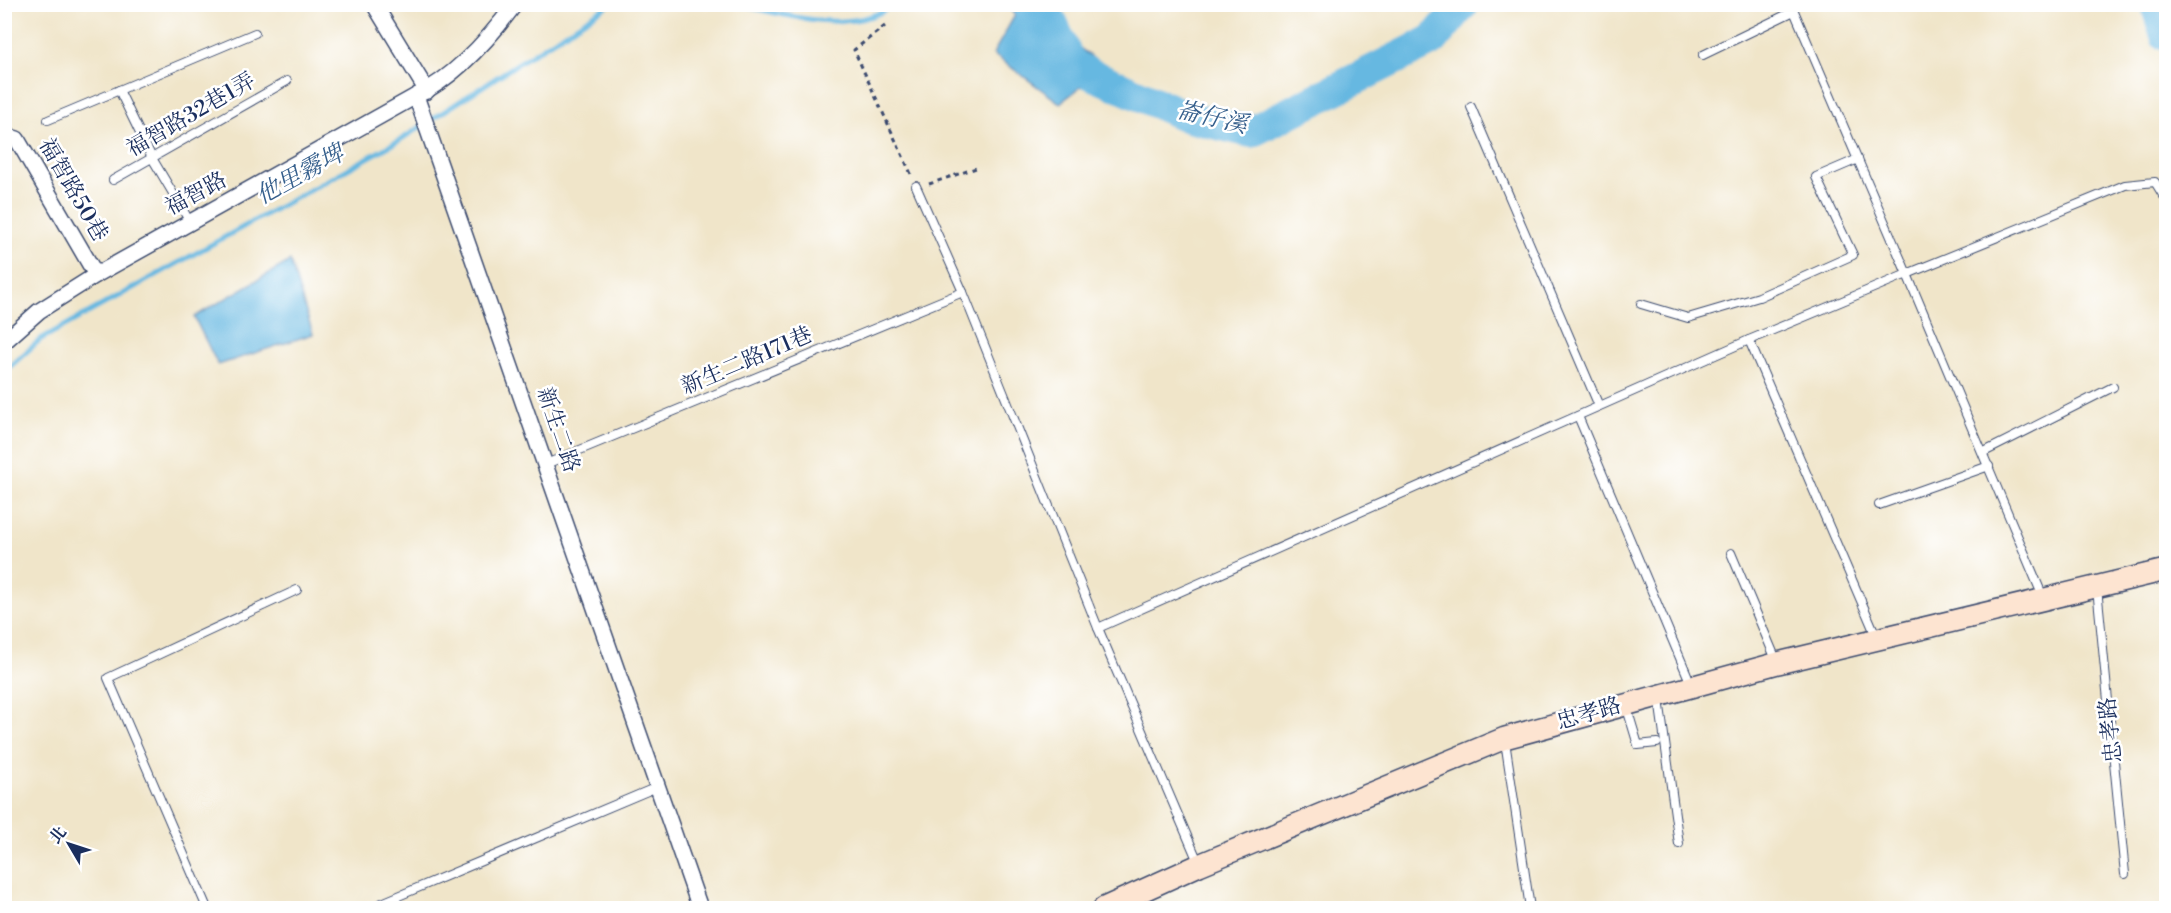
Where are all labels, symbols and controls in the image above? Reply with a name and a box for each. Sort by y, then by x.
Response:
street label: 福智路32巷1弄 [122,67,260,163]
water label: 崙仔溪 [1174,95,1253,141]
street label: 福智路50巷 [33,134,113,246]
water label: 他里霧埤 [251,137,352,211]
street label: 福智路 [161,167,231,221]
street label: 新生二路171巷 [677,321,817,401]
street label: 新生二路 [531,384,585,476]
street label: 忠孝路 [1554,692,1624,736]
street label: 忠孝路 [2094,696,2128,764]
north arrow [39,814,99,874]
text: 北 [45,823,71,848]

